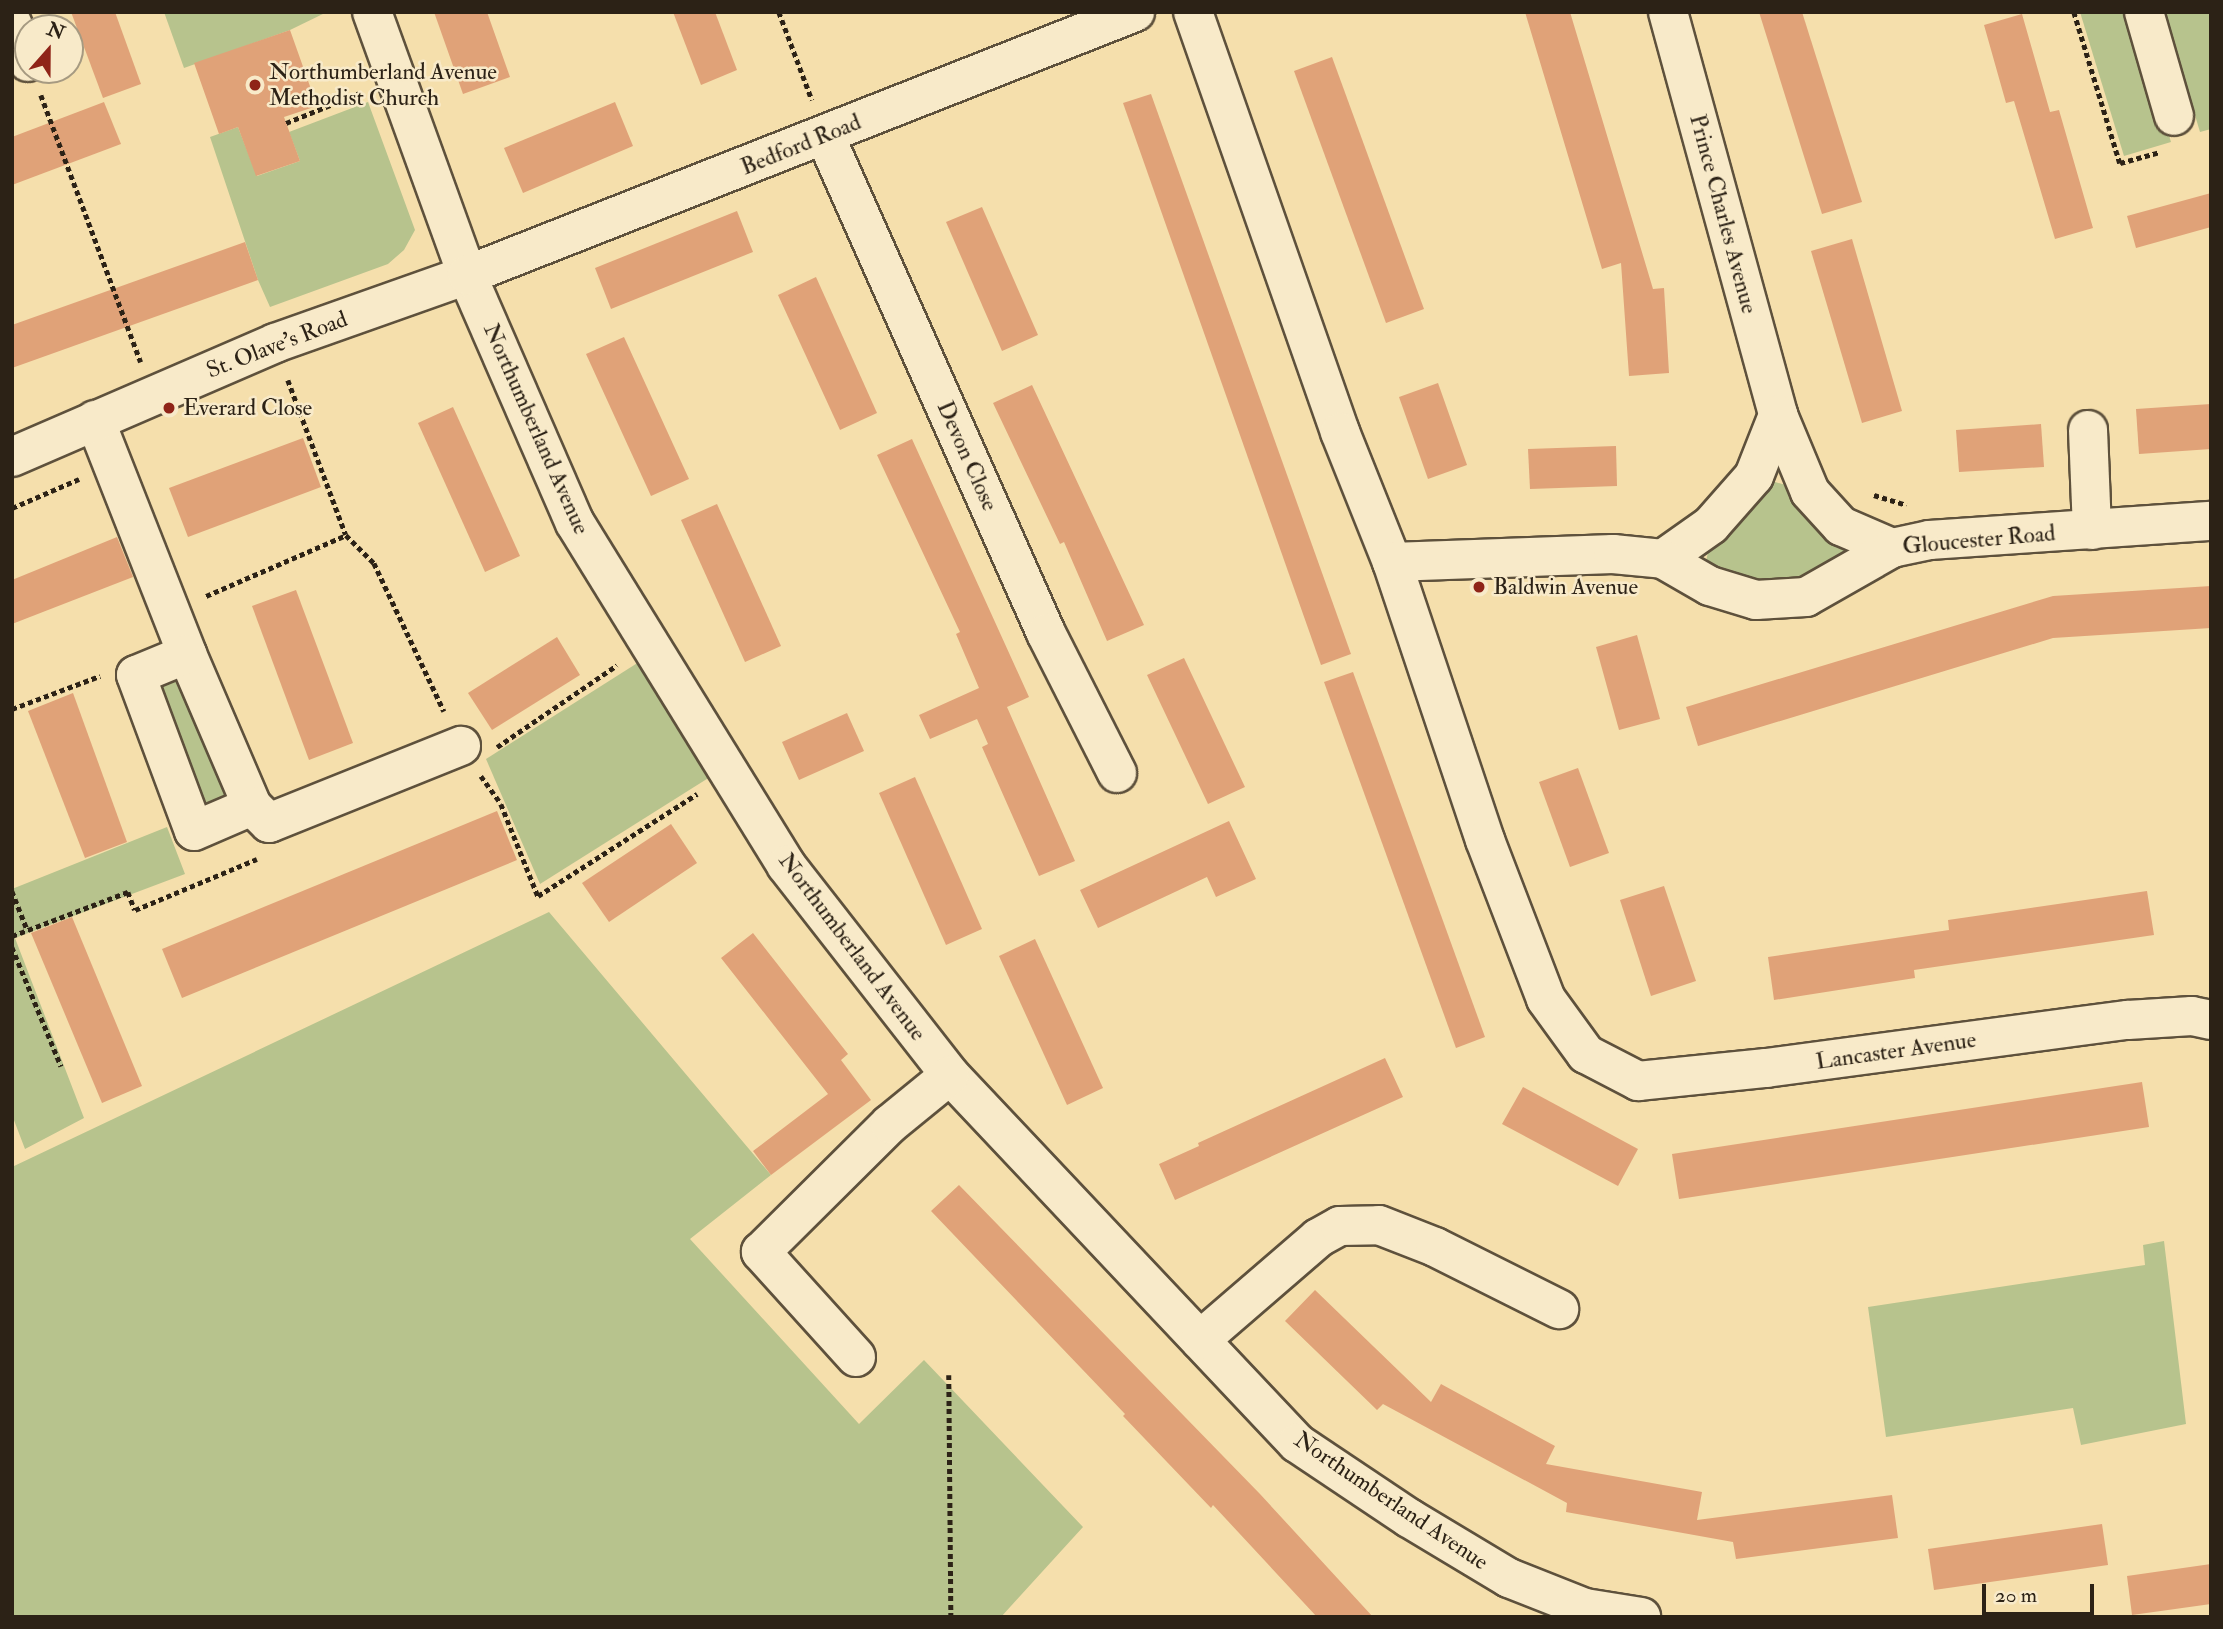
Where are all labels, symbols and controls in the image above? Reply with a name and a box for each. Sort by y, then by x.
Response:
north arrow [14,14,84,84]
text: N [44,17,68,46]
place label: Northumberland Avenue Methodist Church [269,58,497,112]
marker: Northumberland Avenue Methodist Church [247,77,263,93]
street label: Bedford Road [737,108,865,182]
street label: Prince Charles Avenue [1683,111,1763,317]
street label: St. Olave's Road [203,305,351,385]
street label: Northumberland Avenue [477,319,595,539]
place label: Everard Close [183,394,312,422]
street label: Devon Close [931,397,1003,515]
marker: Everard Close [161,400,177,416]
street label: Gloucester Road [1901,520,2057,560]
place label: Baldwin Avenue [1493,573,1638,601]
marker: Baldwin Avenue [1471,579,1487,595]
street label: Northumberland Avenue [772,848,932,1046]
street label: Lancaster Avenue [1814,1026,1978,1076]
street label: Northumberland Avenue [1289,1426,1493,1576]
scale bar [1985,1570,2097,1614]
text: 20 m [1995,1582,2037,1609]

